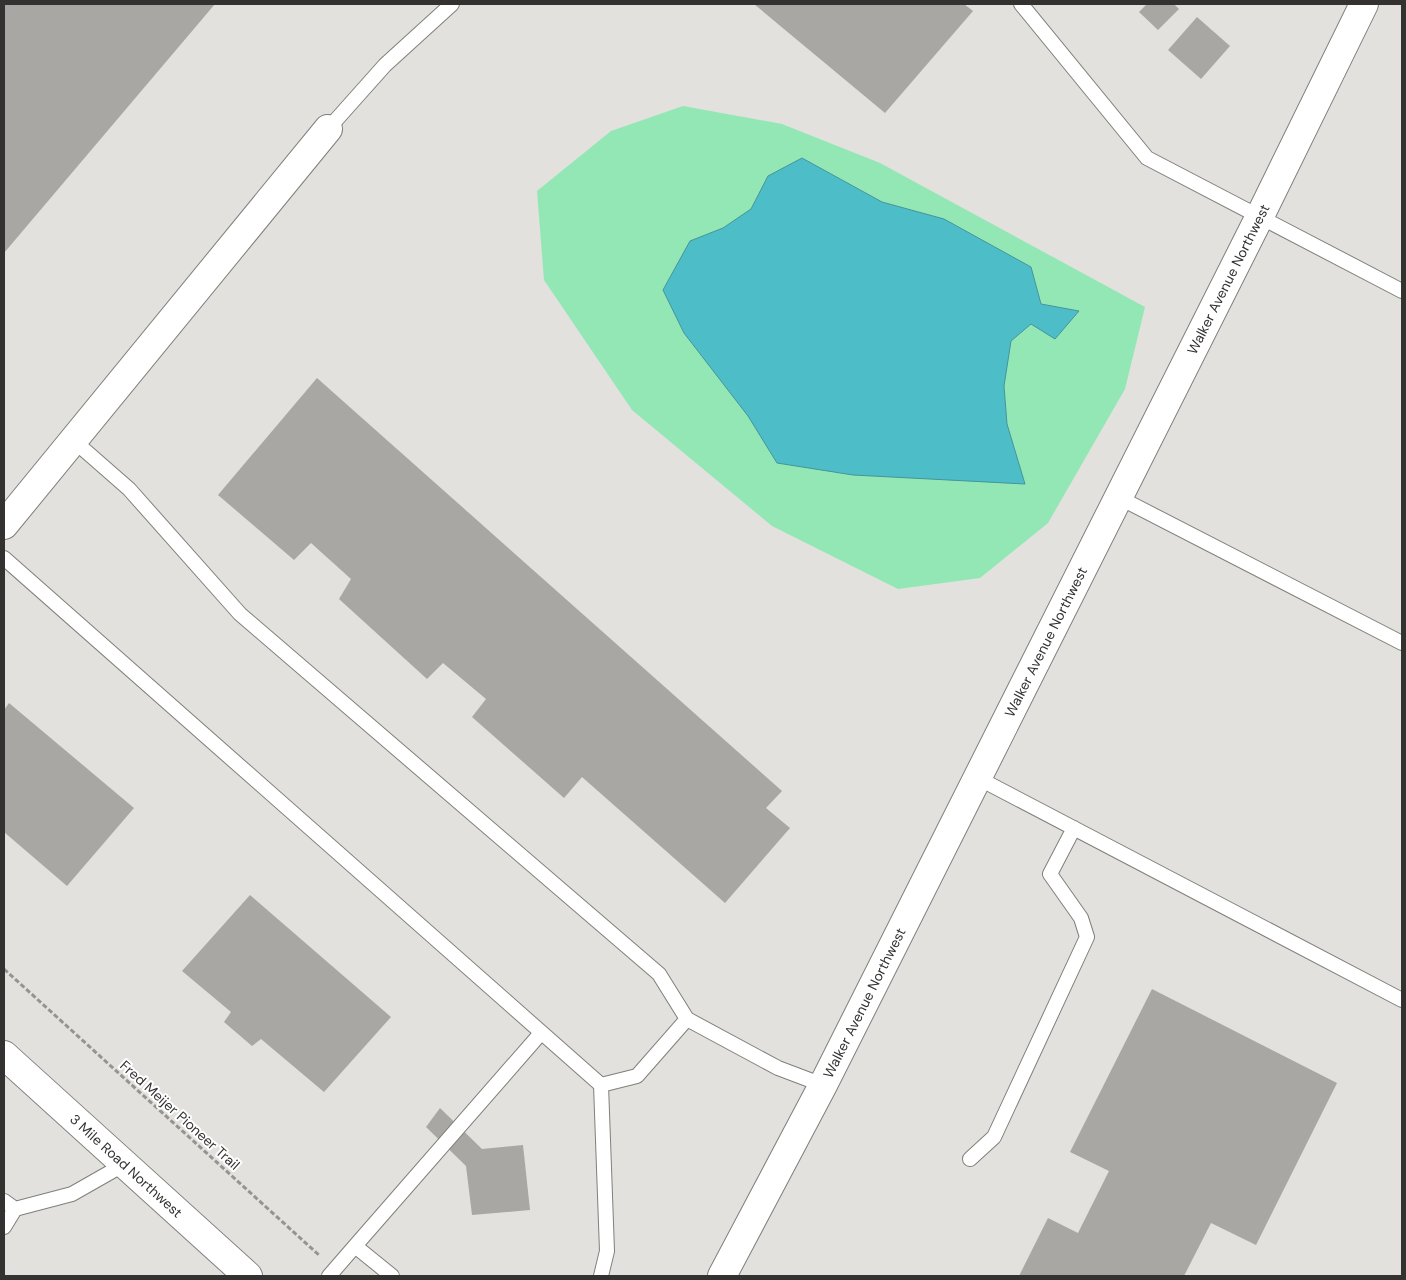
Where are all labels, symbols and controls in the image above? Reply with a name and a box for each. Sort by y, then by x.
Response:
street label: Walker Avenue Northwest [1183,201,1273,357]
street label: Walker Avenue Northwest [1001,564,1091,720]
street label: Walker Avenue Northwest [819,925,910,1081]
street label: Fred Meijer Pioneer Trail [116,1056,244,1174]
street label: 3 Mile Road Northwest [66,1110,186,1221]

